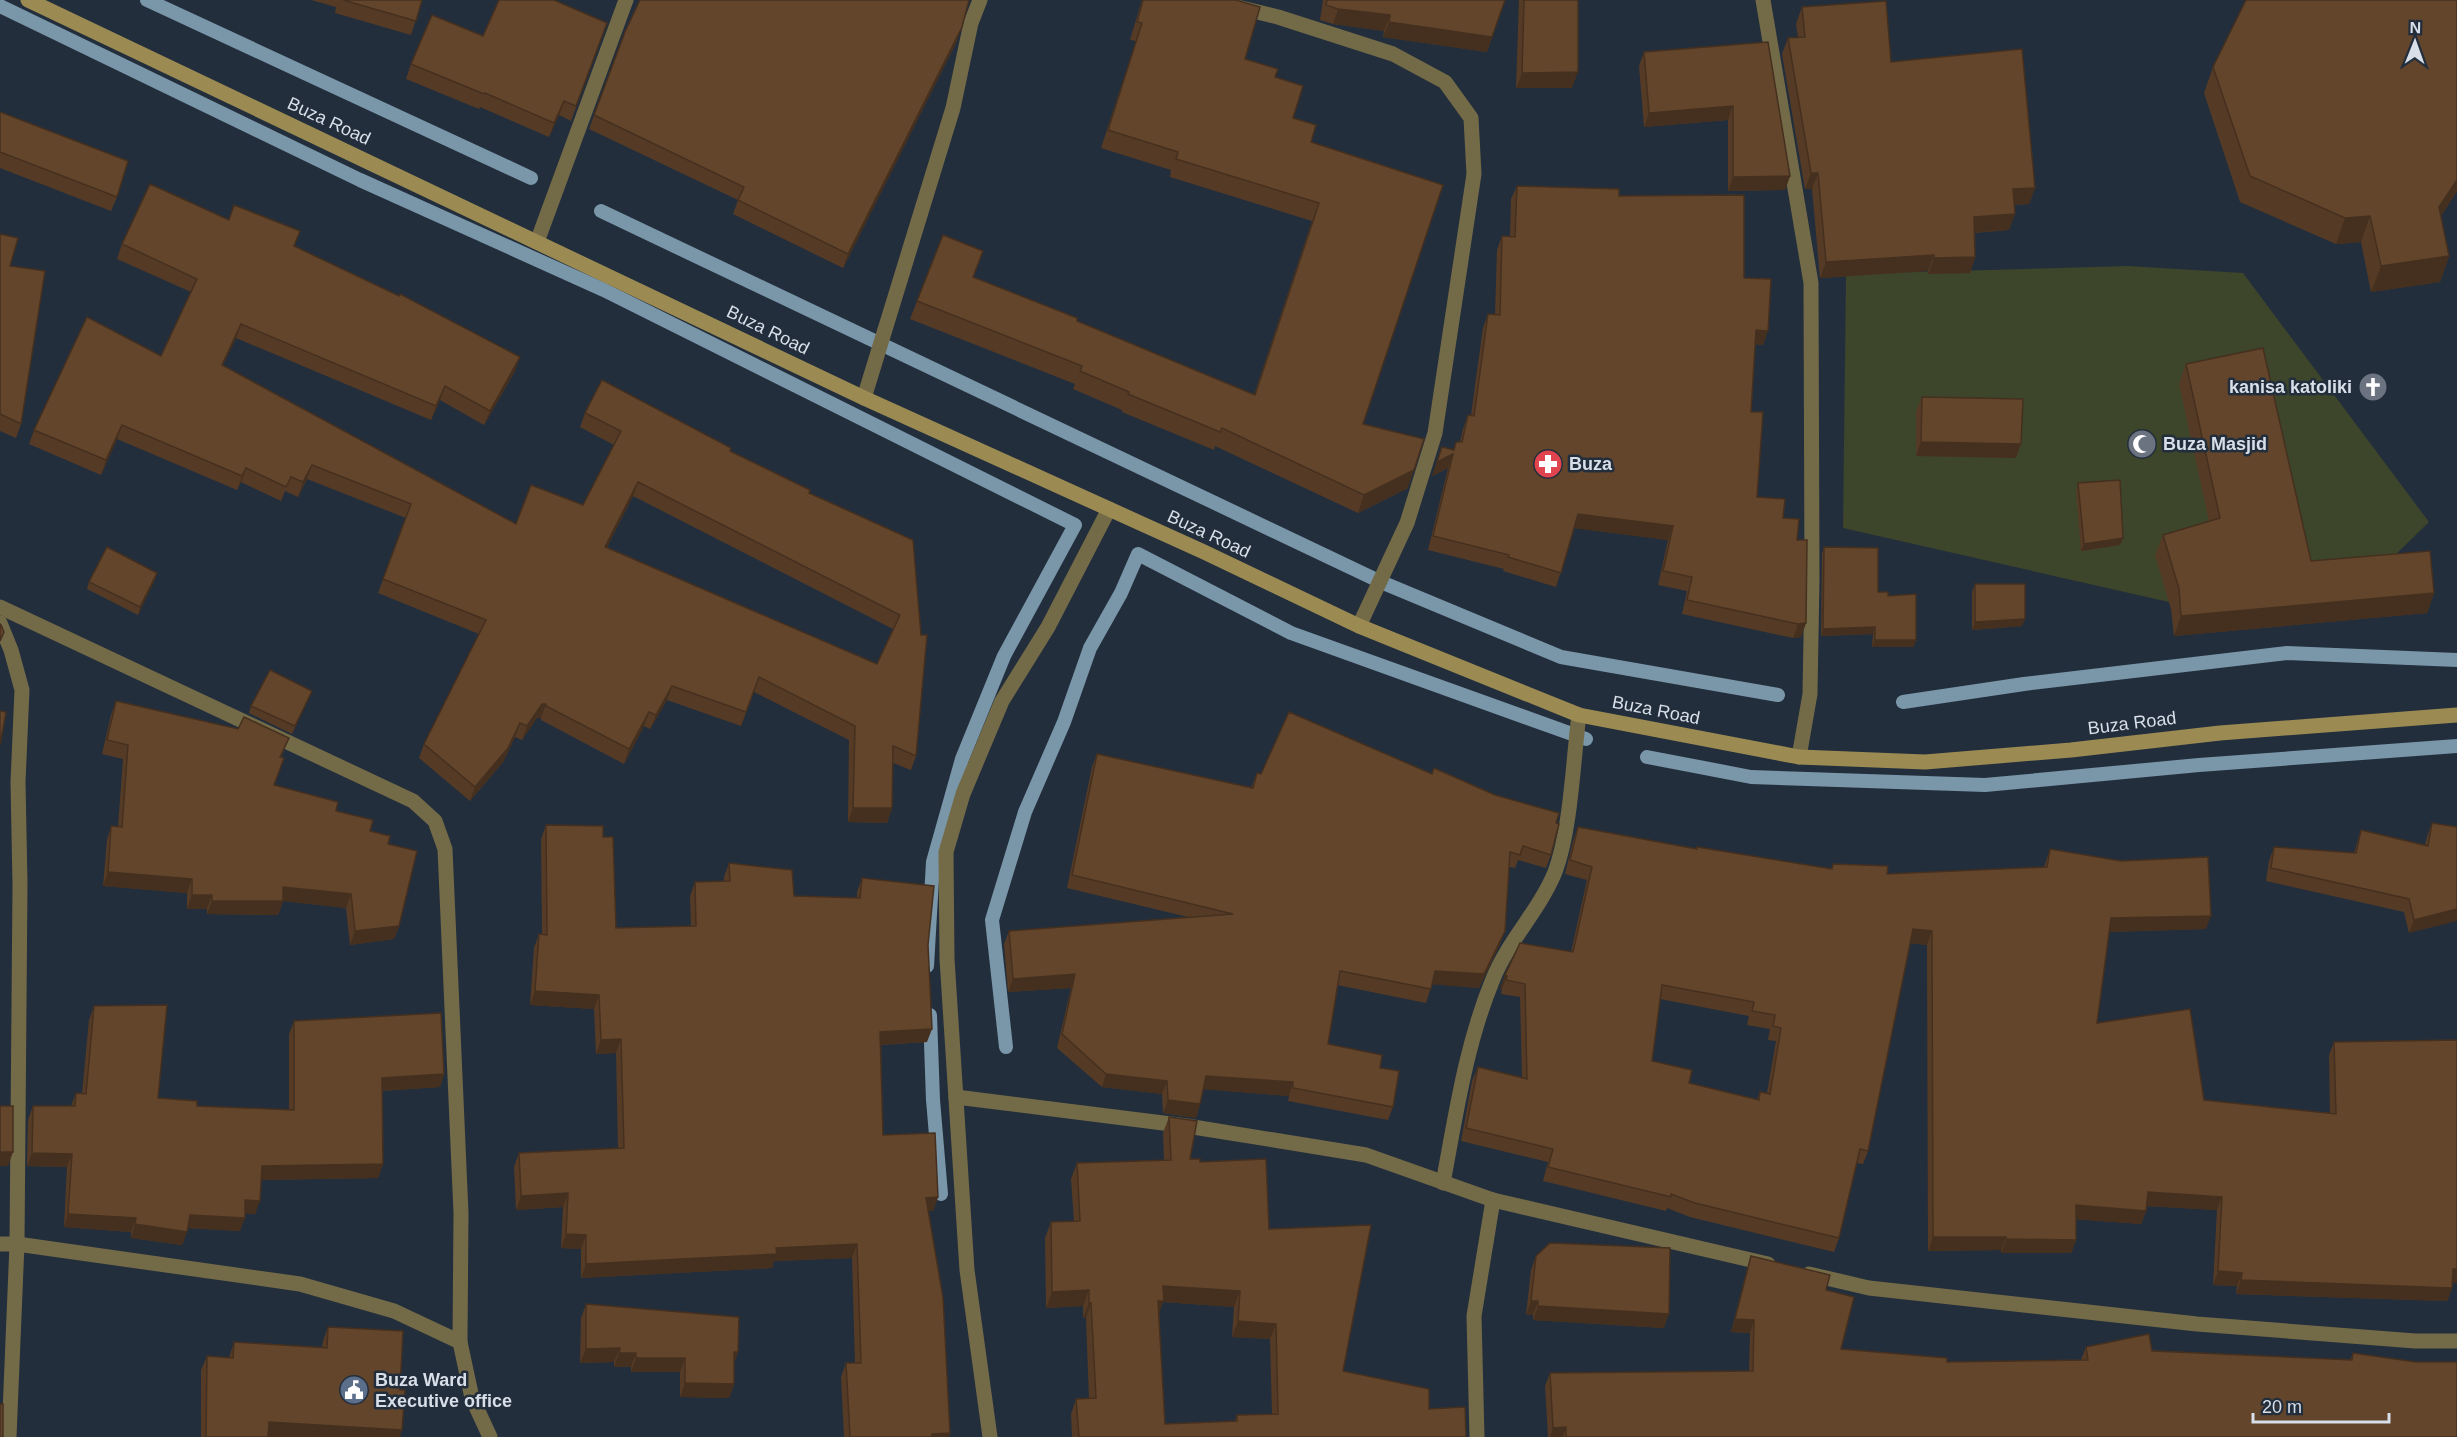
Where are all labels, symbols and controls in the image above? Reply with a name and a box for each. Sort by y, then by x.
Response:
north arrow [2385,12,2445,72]
text: N [2409,19,2421,36]
street label: Buza Road [284,93,374,149]
street label: Buza Road [724,301,812,359]
church icon: kanisa katoliki [2357,371,2389,403]
place label: kanisa katoliki [2229,377,2352,397]
mosque icon: Buza Masjid [2126,428,2158,460]
place label: Buza Masjid [2163,434,2267,454]
pharmacy icon: Buza [1532,448,1564,480]
place label: Buza [1569,454,1613,474]
street label: Buza Road [1164,506,1254,562]
street label: Buza Road [1610,692,1702,728]
street label: Buza Road [2087,708,2177,738]
place label: Buza Ward Executive office [375,1370,512,1411]
public building icon: Buza Ward Executive office [338,1374,370,1406]
scale bar [2253,1386,2390,1424]
text: 20 m [2262,1397,2302,1417]

